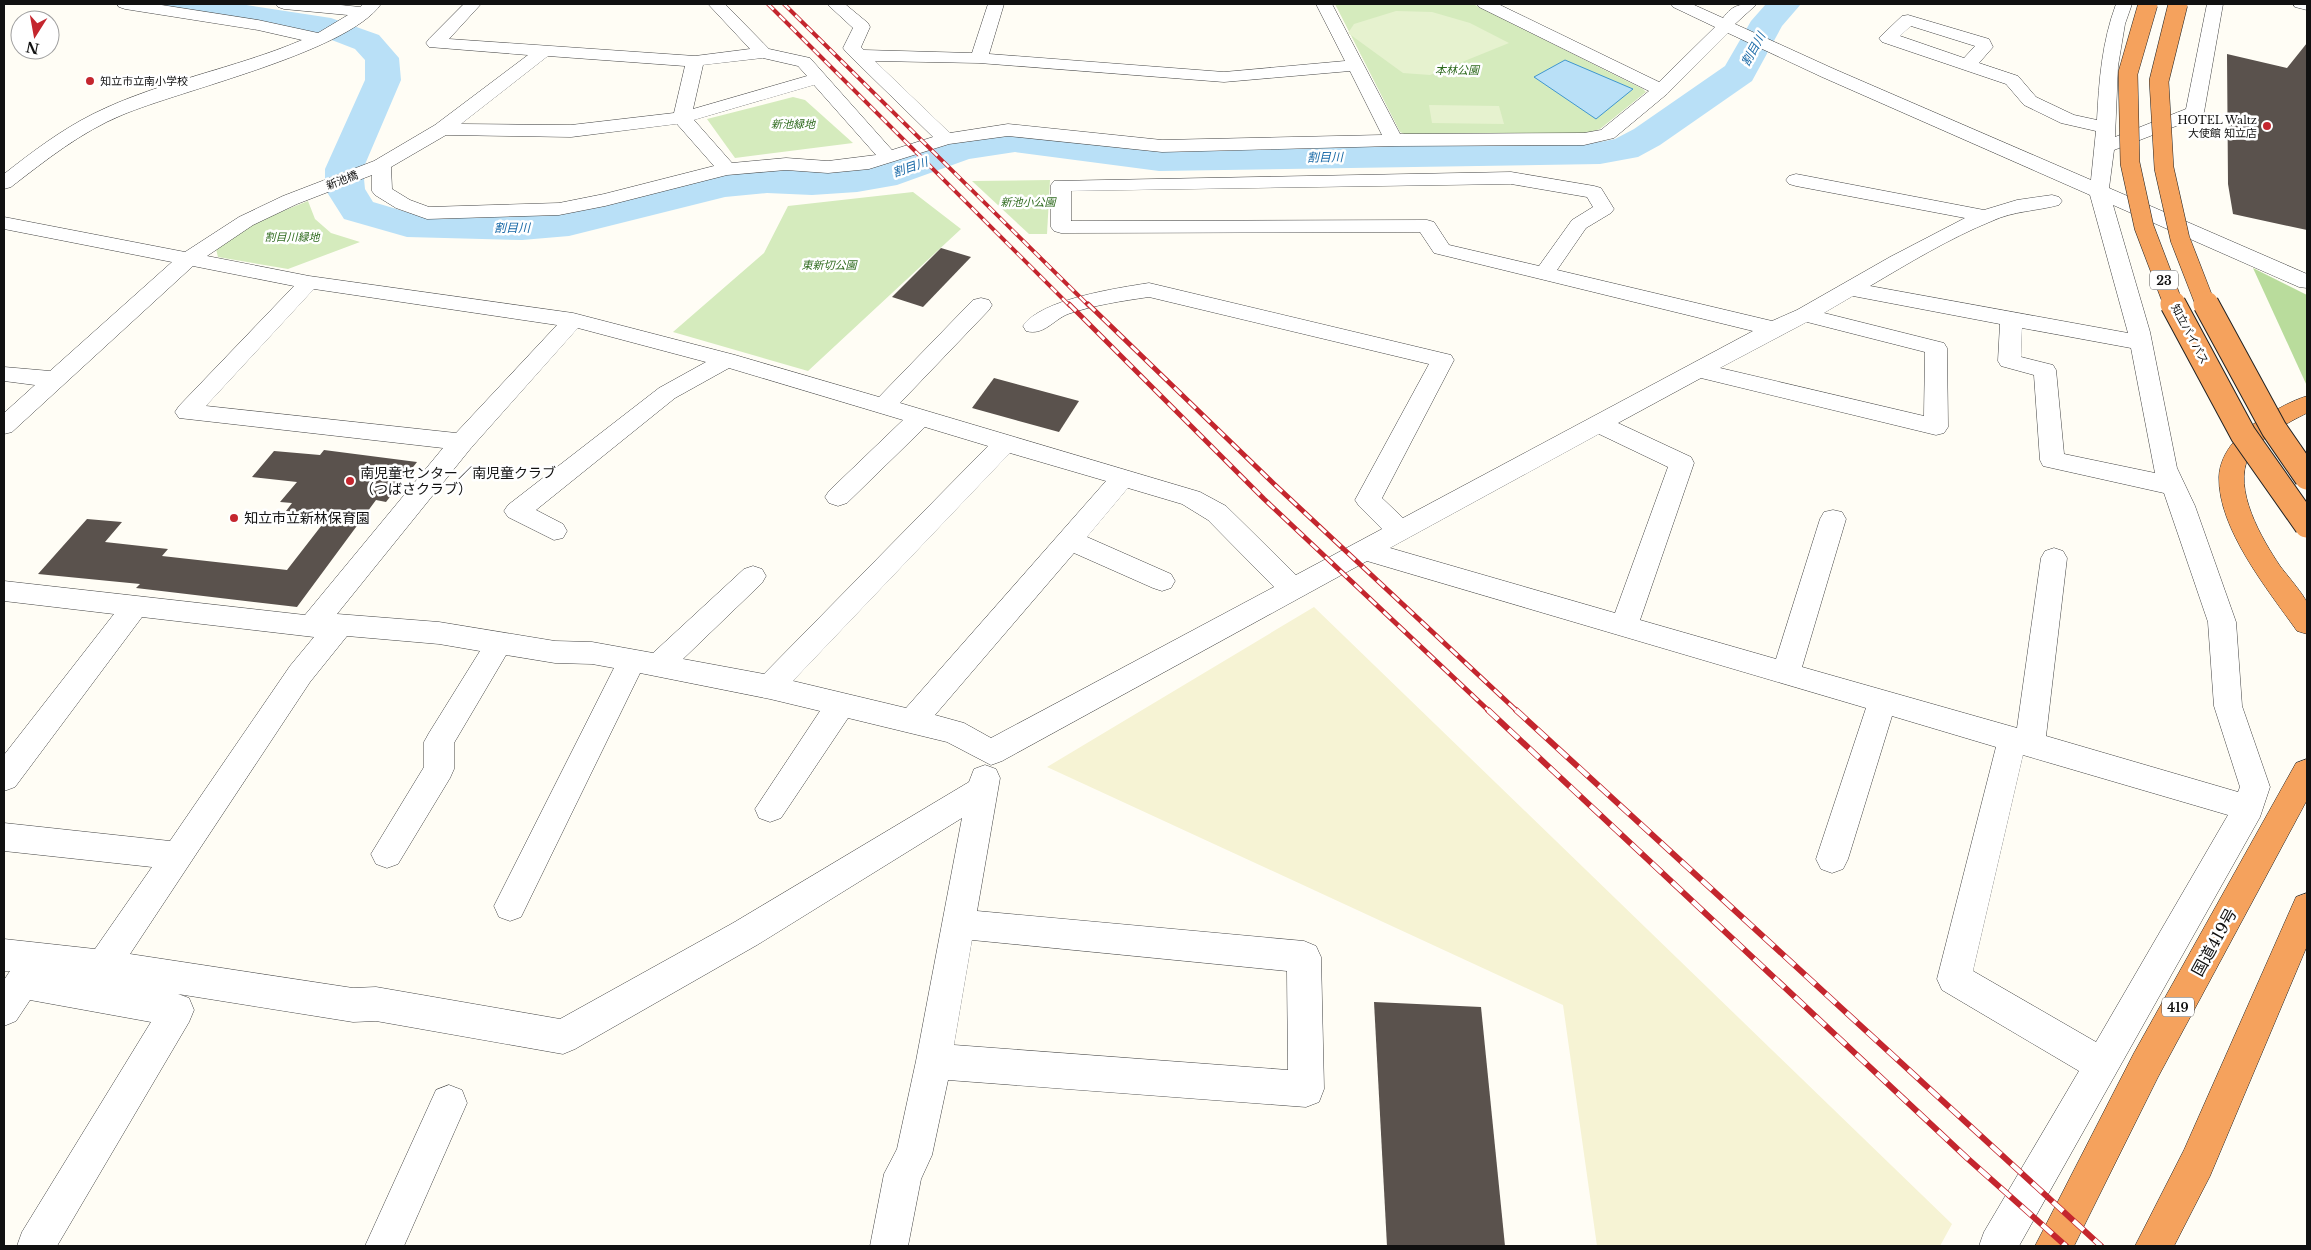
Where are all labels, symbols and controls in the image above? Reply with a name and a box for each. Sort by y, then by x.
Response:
north arrow [10,10,60,60]
water label: 割目川 [1738,28,1769,68]
text: N [24,38,41,58]
park label: 本林公園 [1435,63,1481,77]
place label: 知立市立南小学校 [100,74,188,88]
marker: 知立市立南小学校 [84,75,96,87]
place label: HOTEL Waltz 大使館 知立店 [2178,113,2257,140]
park label: 新池緑地 [771,117,816,131]
marker: HOTEL Waltz 大使館 知立店 [2261,120,2273,132]
water label: 割目川 [1307,149,1345,165]
water label: 割目川 [891,153,931,180]
street label: 新池橋 [324,168,360,192]
park label: 新池小公園 [1001,195,1057,209]
water label: 割目川 [494,220,532,235]
park label: 割目川緑地 [265,230,320,244]
park label: 東新切公園 [802,258,858,272]
road number: 23 [2150,270,2178,290]
street label: 知立バイパス [2168,302,2212,366]
place label: 南児童センター／南児童クラブ （つばさクラブ） [360,464,556,498]
marker: 南児童センター／南児童クラブ （つばさクラブ） [344,475,356,487]
place label: 知立市立新林保育園 [244,509,370,527]
marker: 知立市立新林保育園 [228,512,240,524]
street label: 国道419号 [2187,904,2241,980]
road number: 419 [2162,998,2194,1016]

